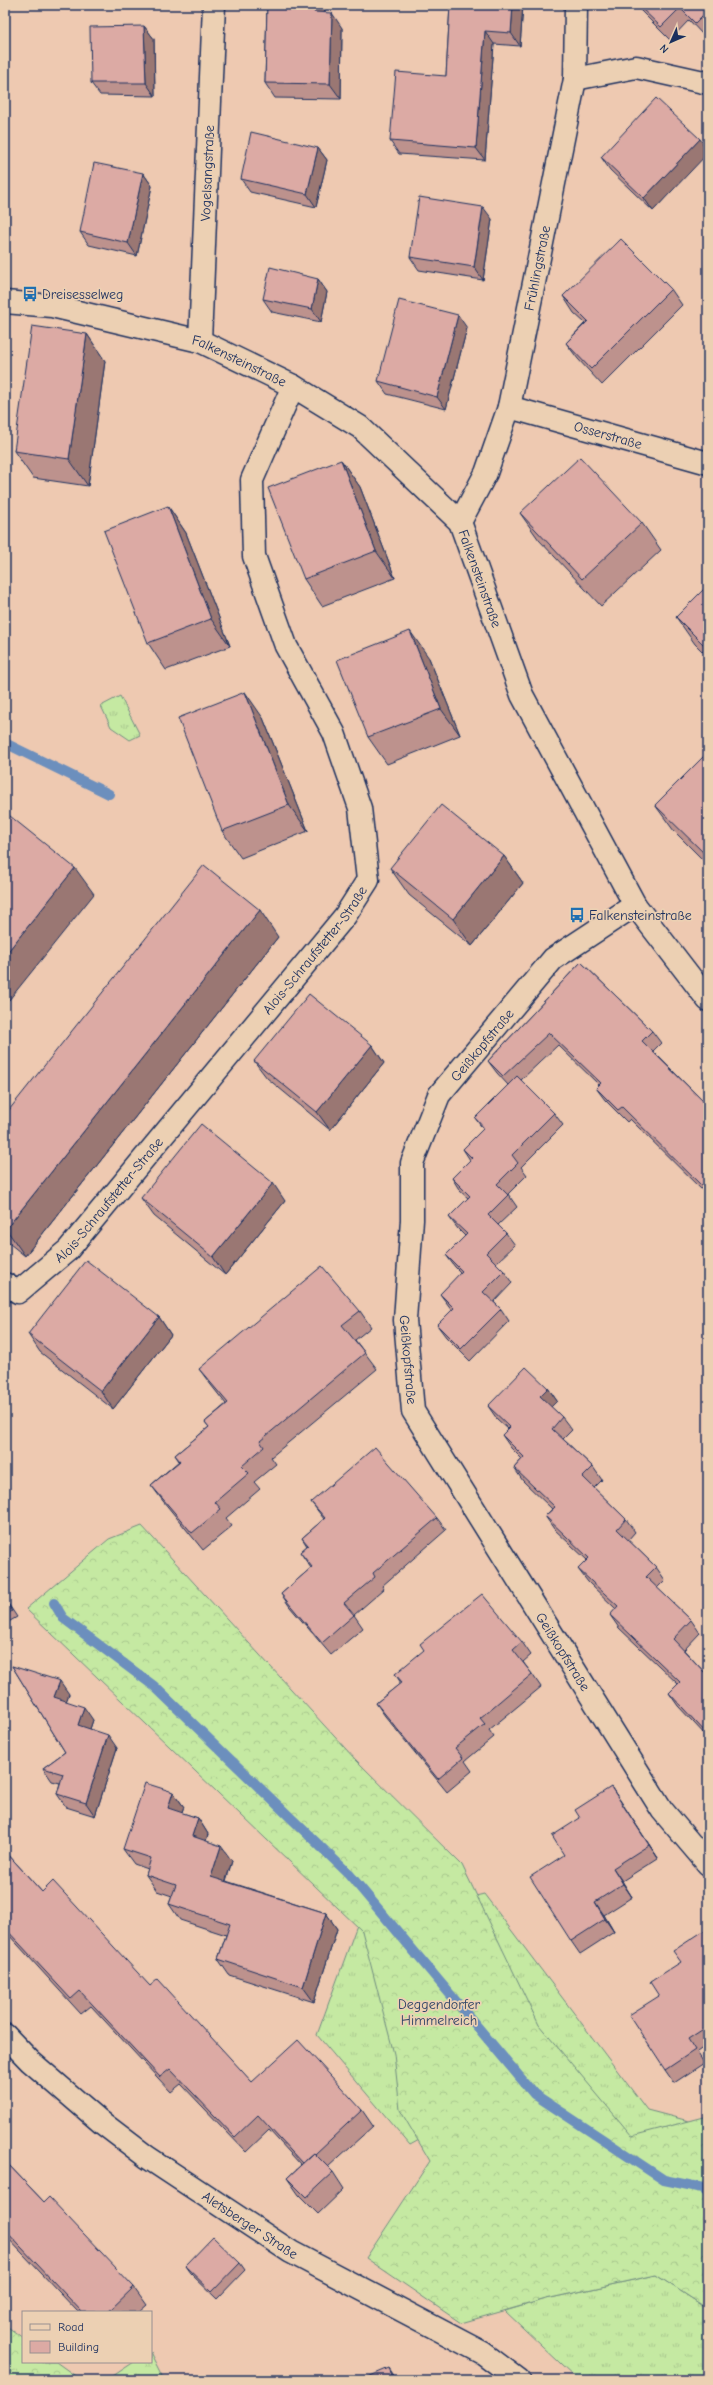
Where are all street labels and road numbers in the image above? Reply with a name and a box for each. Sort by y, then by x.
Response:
street label: Vogelsangstraße [197,125,218,222]
street label: Frühlingstraße [521,224,554,312]
street label: Falkensteinstraße [190,331,289,391]
street label: Osserstraße [572,418,644,453]
street label: Falkensteinstraße [454,527,505,630]
street label: Alois-Schraufstetter-Straße [259,883,371,1018]
street label: Geißkopfstraße [447,1006,518,1085]
street label: Alois-Schraufstetter-Straße [51,1134,167,1267]
street label: Geißkopfstraße [396,1314,420,1405]
street label: Geißkopfstraße [532,1609,594,1694]
street label: Aletsberger Straße [199,2188,301,2263]

